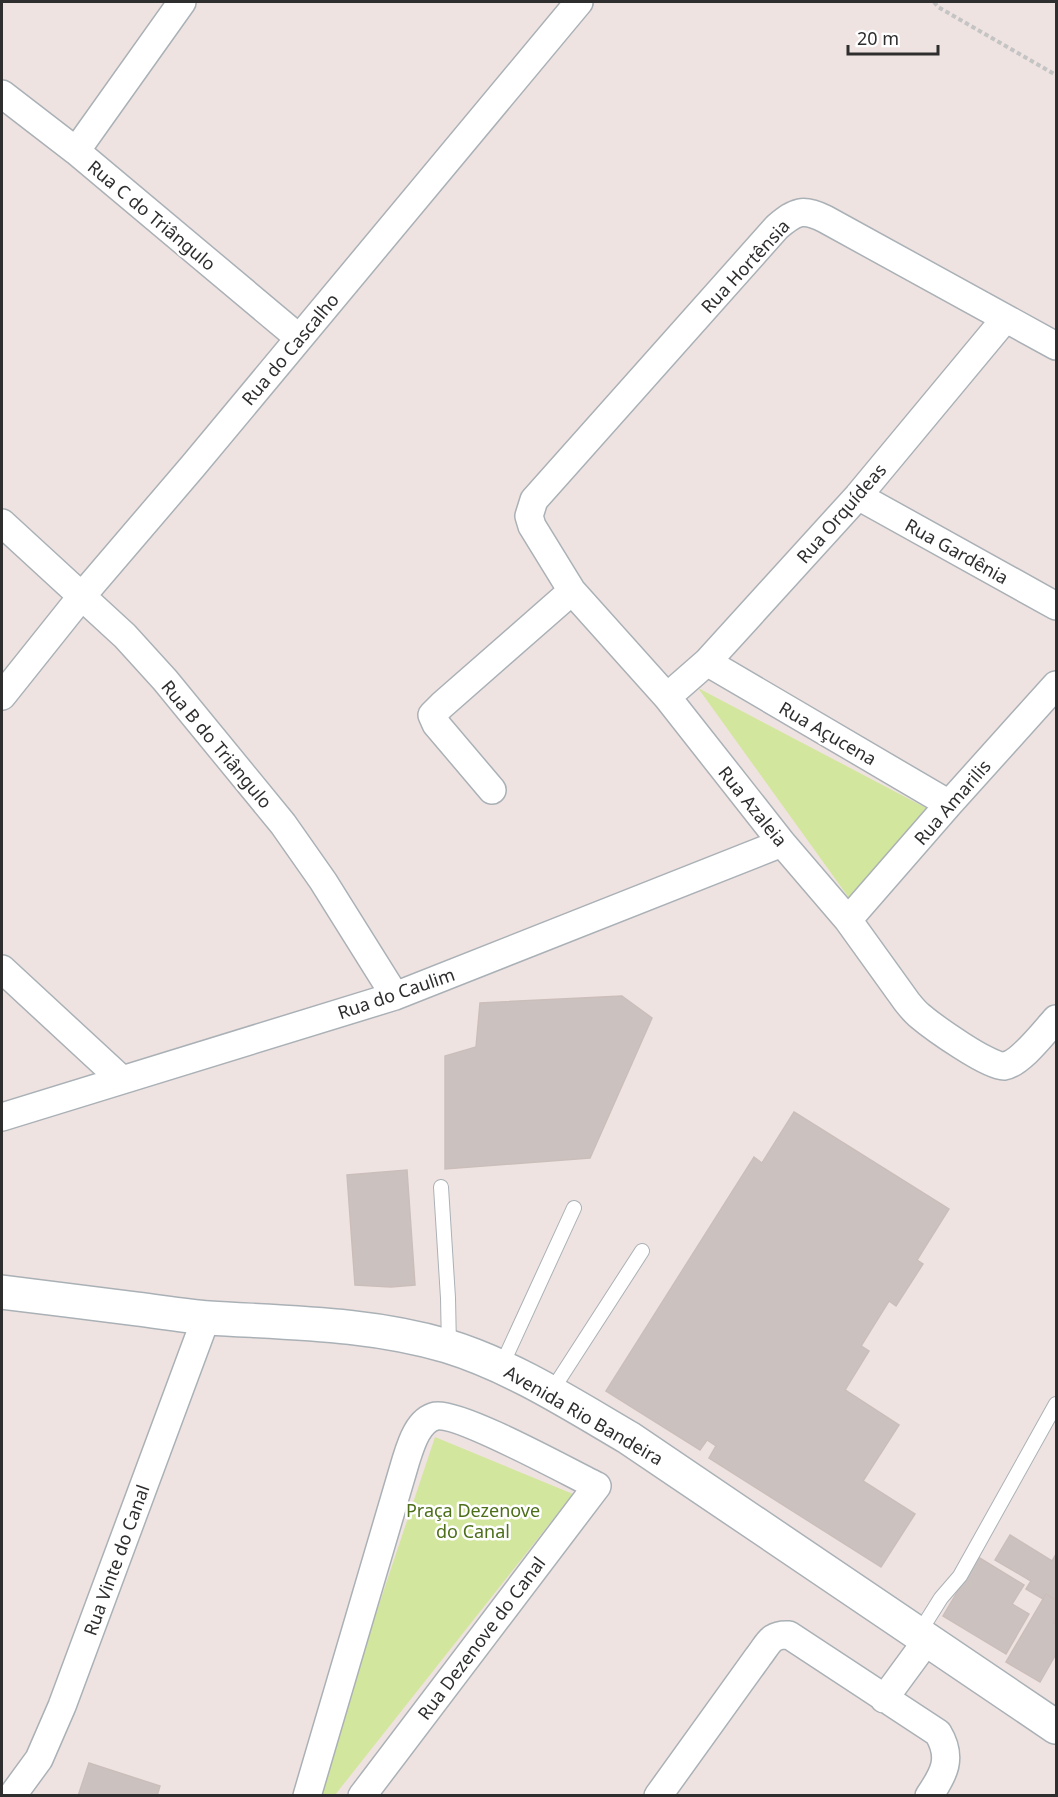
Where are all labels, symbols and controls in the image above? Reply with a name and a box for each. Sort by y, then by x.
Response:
scale bar [848,18,938,56]
text: 20 m [857,26,899,50]
street label: Rua C do Triângulo [83,154,221,276]
street label: Rua Hortênsia [695,214,795,318]
street label: Rua do Cascalho [236,288,344,410]
street label: Rua Orquídeas [791,458,891,568]
street label: Rua Gardênia [901,513,1013,589]
street label: Rua B do Triângulo [156,675,278,813]
street label: Rua Açucena [775,696,881,770]
street label: Rua Amarilis [908,754,996,850]
street label: Rua Azaleia [713,761,793,851]
street label: Rua do Caulim [334,962,458,1024]
street label: Avenida Rio Bandeira [500,1360,668,1470]
street label: Rua Vinte do Canal [78,1481,154,1639]
park label: Praça Dezenove do Canal [406,1498,540,1543]
street label: Rua Dezenove do Canal [412,1552,550,1724]

